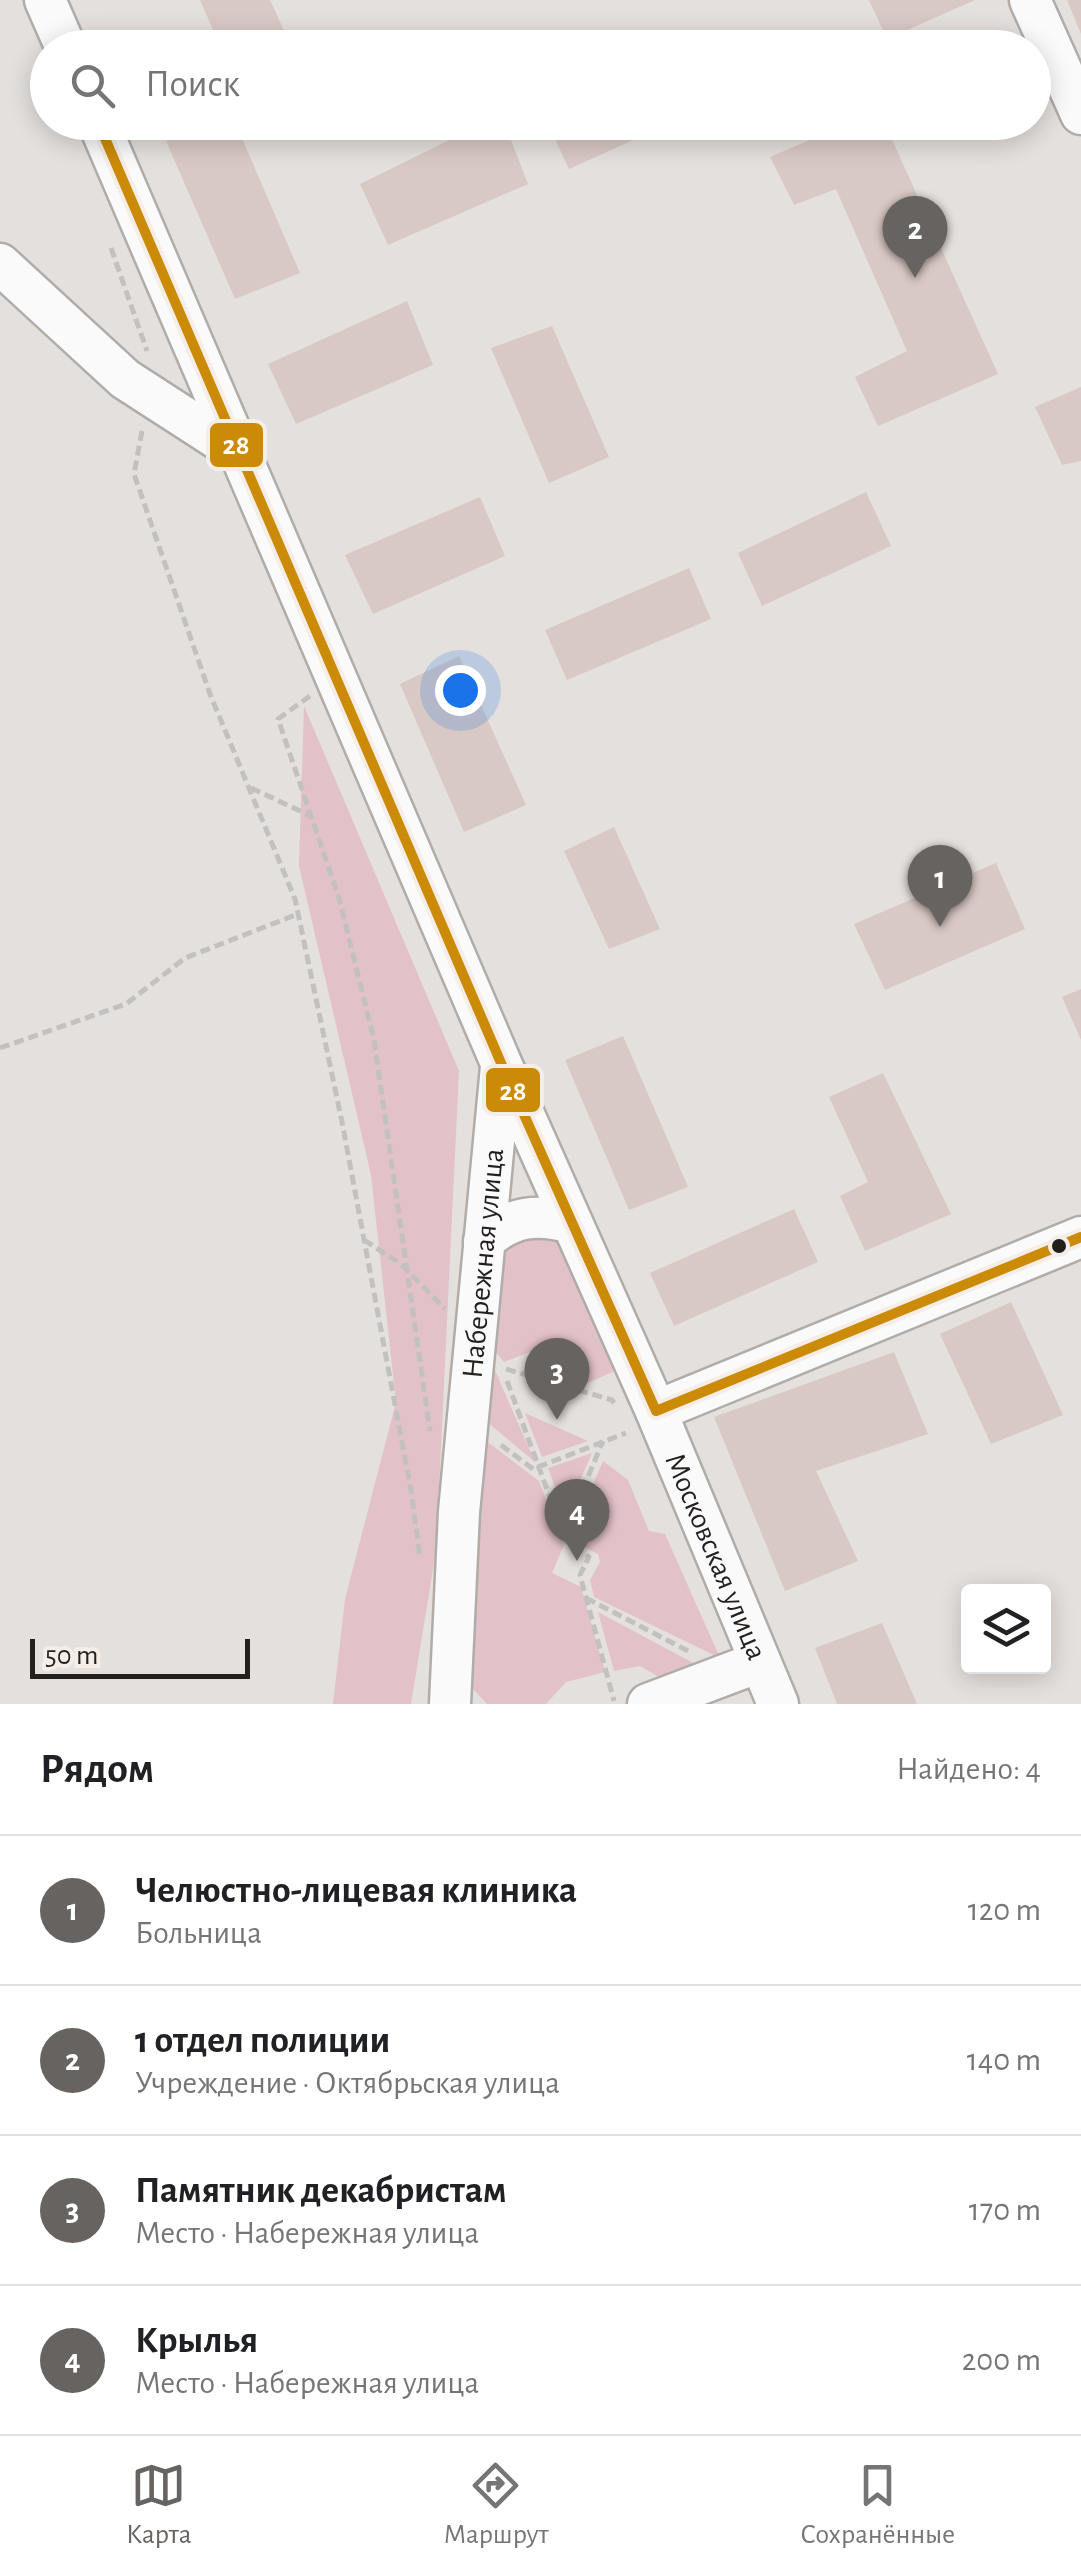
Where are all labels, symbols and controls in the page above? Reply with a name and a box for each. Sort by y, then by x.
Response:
search box [30,30,1051,140]
icon: search [65,58,120,113]
text: Поиск [145,66,240,104]
pin: 2 [882,196,948,278]
line badge: 28 [208,421,265,469]
text: 28 [223,432,250,460]
your location [435,665,486,716]
pin: 1 [908,844,972,927]
line badge: 28 [484,1066,542,1114]
text: 28 [500,1078,527,1106]
street label: Набережная улица [458,1147,509,1380]
unlabelled marker [1049,1236,1069,1256]
pin: 3 [524,1338,590,1420]
street label: Московская улица [659,1449,772,1664]
pin: 4 [544,1478,610,1561]
map controls [961,1584,1051,1674]
button: layers [961,1584,1051,1674]
scale bar [30,1634,250,1678]
text: 50 m [45,1642,99,1670]
text: Рядом [40,1748,154,1790]
text: Найдено: 4 [896,1753,1041,1785]
text: Челюстно-лицевая клиника [135,1872,577,1910]
text: 1 [67,1894,78,1926]
text: 120 m [968,1894,1041,1926]
text: Больница [135,1917,262,1949]
text: 1 отдел полиции [135,2022,390,2060]
text: 2 [65,2044,80,2076]
text: 140 m [967,2044,1041,2076]
text: Учреждение · Октябрьская улица [135,2067,560,2099]
text: Памятник декабристам [135,2172,507,2210]
text: 3 [66,2194,79,2226]
text: 170 m [969,2194,1041,2226]
text: Место · Набережная улица [135,2217,479,2249]
text: Крылья [135,2322,258,2360]
text: 4 [64,2344,81,2376]
text: 200 m [962,2344,1041,2376]
text: Место · Набережная улица [135,2367,479,2399]
tab: Карта [126,2458,192,2552]
tab: Маршрут [443,2458,549,2552]
tab: Сохранённые [800,2458,955,2552]

